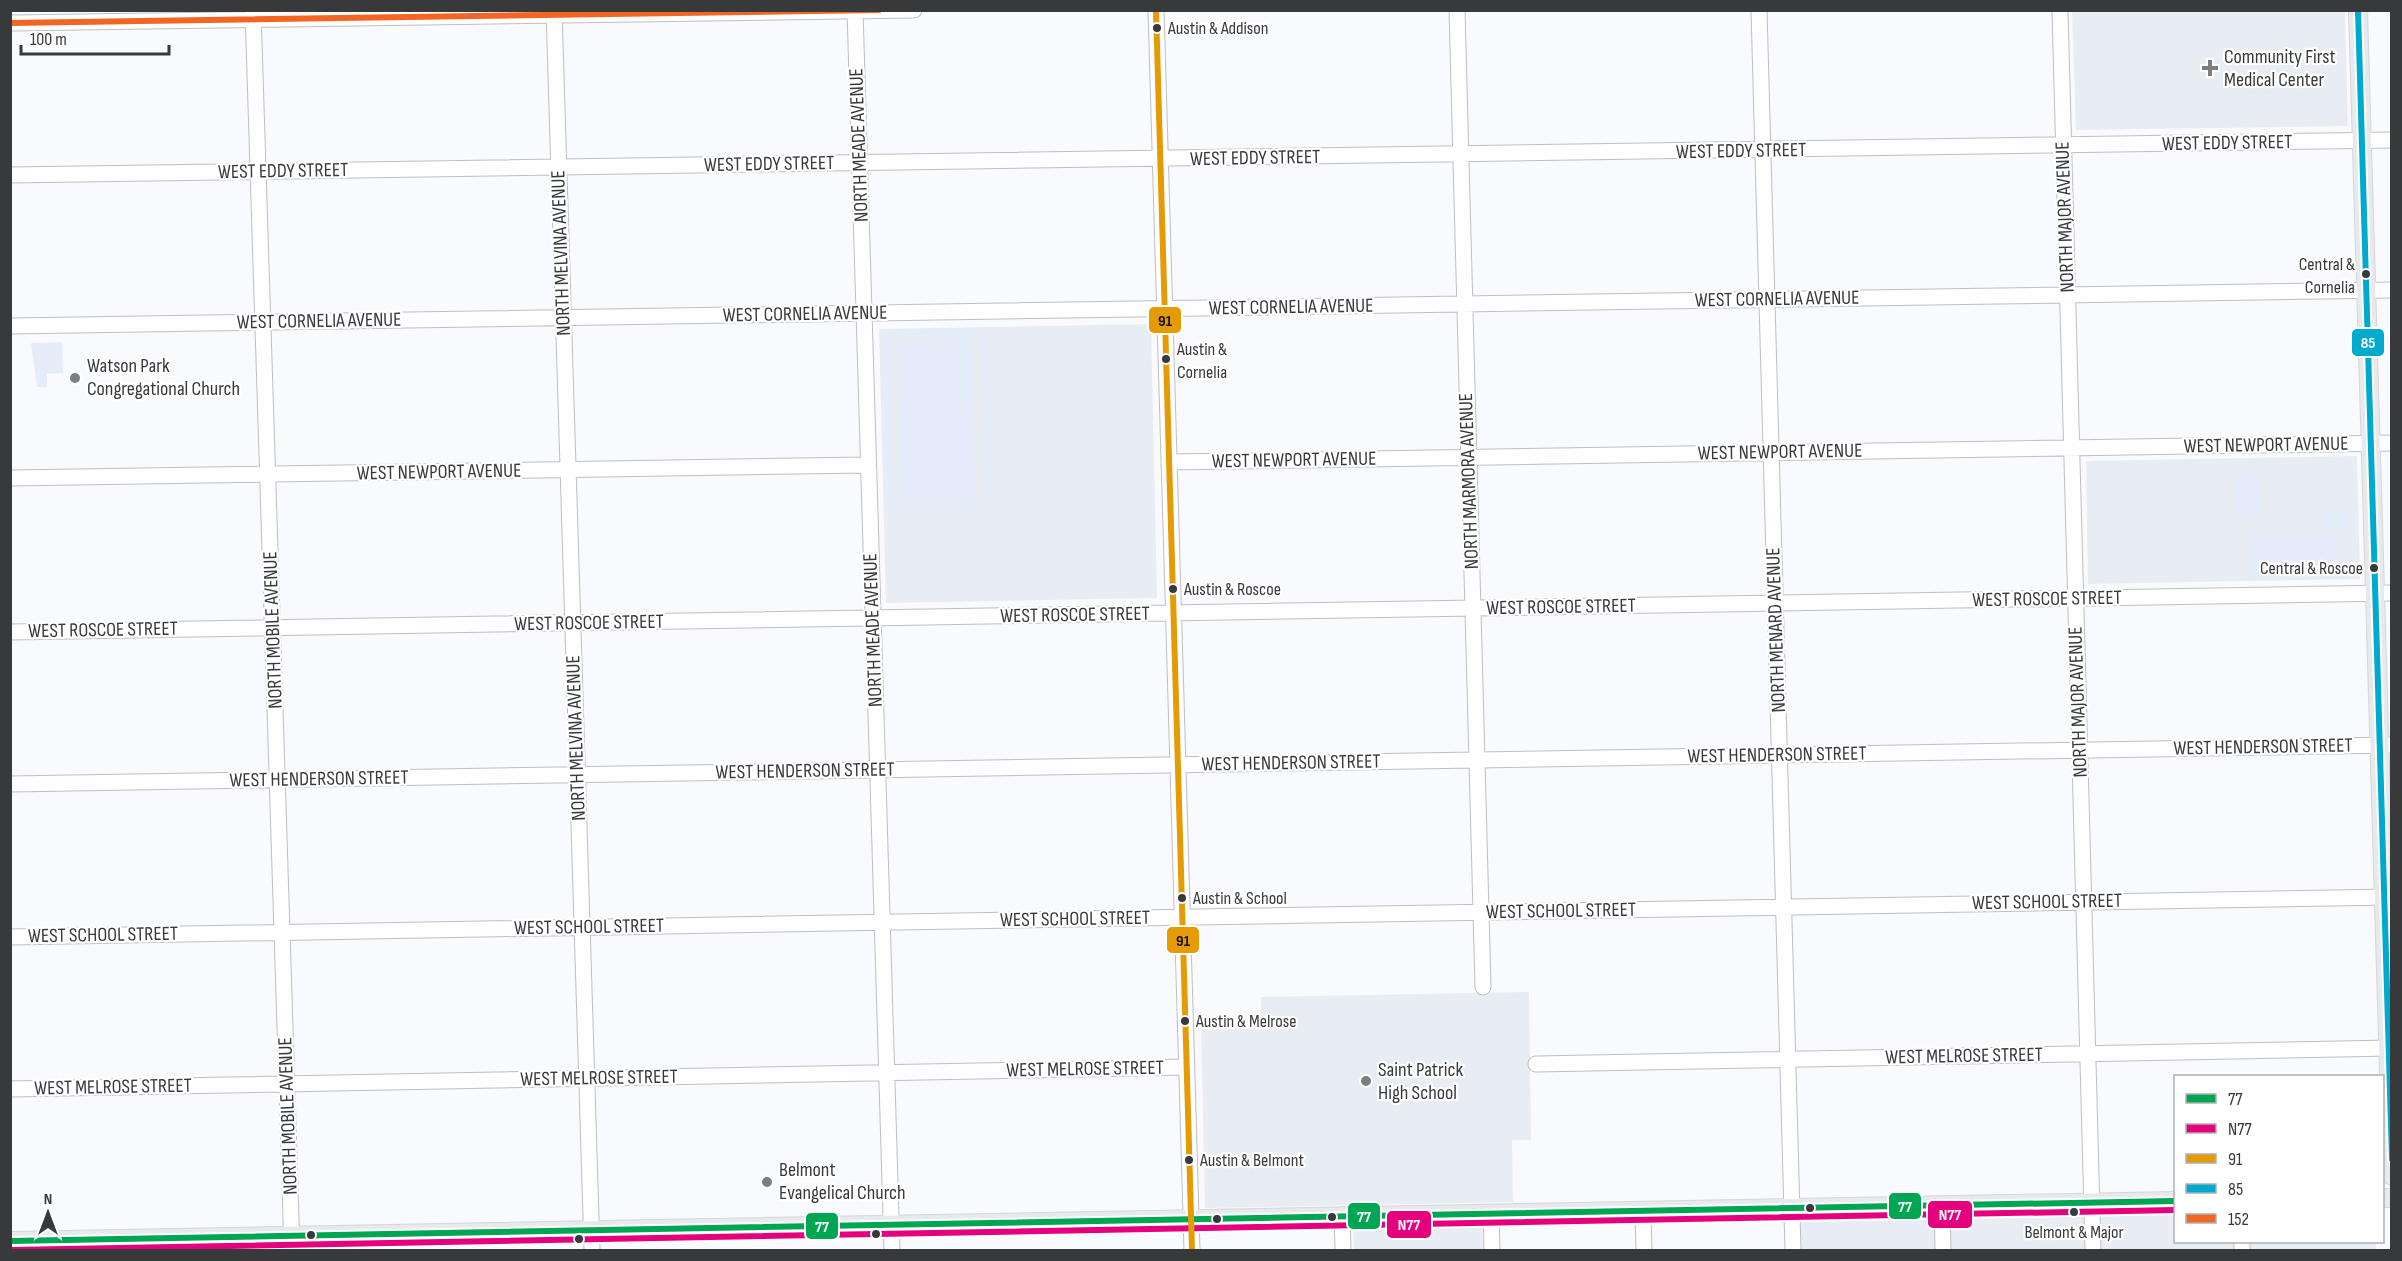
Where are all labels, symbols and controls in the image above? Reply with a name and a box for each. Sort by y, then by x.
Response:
scale bar [21,18,170,56]
place label: Austin & Addison [1167,18,1269,39]
marker: Austin & Addison [1151,22,1163,34]
text: 100 m [30,29,67,50]
place label: Community First Medical Center [2224,45,2336,92]
marker: Community First Medical Center [2201,59,2219,77]
street label: NORTH MEADE AVENUE [844,68,874,222]
street label: WEST EDDY STREET [2162,130,2292,156]
street label: WEST EDDY STREET [1676,138,1806,164]
street label: NORTH MAJOR AVENUE [2050,141,2080,293]
street label: WEST EDDY STREET [1190,145,1320,171]
street label: WEST EDDY STREET [704,151,834,177]
street label: WEST EDDY STREET [218,158,348,184]
street label: NORTH MELVINA AVENUE [546,170,576,336]
place label: Central & Cornelia [2299,254,2355,298]
marker: Central & Cornelia [2360,268,2372,280]
street label: WEST CORNELIA AVENUE [1694,286,1860,312]
street label: WEST CORNELIA AVENUE [1208,294,1374,320]
street label: WEST CORNELIA AVENUE [722,301,888,327]
line badge: 91 [1148,306,1182,334]
street label: WEST CORNELIA AVENUE [236,308,402,334]
text: 91 [1158,312,1173,331]
line badge: 85 [2351,328,2385,357]
text: 85 [2361,334,2375,353]
place label: Austin & Cornelia [1176,339,1227,383]
marker: Austin & Cornelia [1160,353,1172,365]
place label: Watson Park Congregational Church [87,354,240,401]
marker: Watson Park Congregational Church [68,371,82,385]
street label: NORTH MARMORA AVENUE [1454,392,1484,570]
street label: WEST NEWPORT AVENUE [2184,432,2348,458]
street label: WEST NEWPORT AVENUE [1698,439,1862,465]
street label: WEST NEWPORT AVENUE [1212,447,1376,473]
street label: WEST NEWPORT AVENUE [357,459,521,485]
street label: NORTH MENARD AVENUE [1761,547,1791,713]
street label: NORTH MOBILE AVENUE [258,551,288,709]
street label: NORTH MEADE AVENUE [858,553,888,707]
place label: Central & Roscoe [2260,558,2363,579]
marker: Central & Roscoe [2368,562,2380,574]
place label: Austin & Roscoe [1183,579,1281,600]
marker: Austin & Roscoe [1167,583,1179,595]
street label: WEST ROSCOE STREET [1972,586,2122,612]
street label: WEST ROSCOE STREET [1486,594,1636,620]
street label: WEST ROSCOE STREET [1000,602,1150,628]
street label: WEST ROSCOE STREET [514,610,664,636]
street label: WEST ROSCOE STREET [28,617,178,643]
street label: NORTH MAJOR AVENUE [2063,626,2093,778]
street label: NORTH MELVINA AVENUE [561,655,591,821]
street label: WEST HENDERSON STREET [2173,733,2353,761]
street label: WEST HENDERSON STREET [1687,741,1867,769]
street label: WEST HENDERSON STREET [1201,749,1381,777]
street label: WEST HENDERSON STREET [715,757,895,785]
street label: WEST HENDERSON STREET [229,765,409,793]
place label: Austin & School [1192,888,1287,909]
street label: WEST SCHOOL STREET [1972,889,2122,915]
marker: Austin & School [1176,892,1188,904]
street label: WEST SCHOOL STREET [1486,898,1636,924]
street label: WEST SCHOOL STREET [1000,906,1150,932]
street label: WEST SCHOOL STREET [514,914,664,940]
street label: WEST SCHOOL STREET [28,922,178,948]
line badge: 91 [1166,926,1200,954]
text: 91 [1176,932,1191,951]
place label: Austin & Melrose [1195,1011,1296,1032]
marker: Austin & Melrose [1179,1015,1191,1027]
street label: NORTH MOBILE AVENUE [273,1037,303,1195]
street label: WEST MELROSE STREET [1885,1043,2043,1069]
street label: WEST MELROSE STREET [1006,1056,1164,1082]
place label: Saint Patrick High School [1378,1058,1463,1105]
street label: WEST MELROSE STREET [520,1065,678,1091]
street label: WEST MELROSE STREET [34,1074,192,1100]
marker: Saint Patrick High School [1359,1074,1373,1088]
legend [2174,1075,2384,1243]
text: 77 [2228,1089,2243,1110]
text: N77 [2228,1119,2252,1140]
text: 91 [2228,1149,2243,1170]
place label: Austin & Belmont [1199,1150,1304,1171]
marker: Austin & Belmont [1183,1154,1195,1166]
place label: Belmont Evangelical Church [779,1158,906,1205]
marker: Belmont Evangelical Church [760,1175,774,1189]
text: 85 [2228,1179,2243,1200]
north arrow [18,1183,78,1243]
text: N [44,1190,52,1209]
line badge: 77 [1888,1192,1922,1220]
text: 77 [1898,1198,1912,1217]
line badge: N77 [1927,1200,1973,1229]
line badge: 77 [1347,1202,1381,1230]
unlabelled marker [1804,1202,1816,1214]
text: N77 [1939,1206,1961,1225]
marker: Belmont & Major [2068,1206,2080,1218]
text: 77 [1357,1208,1371,1227]
text: 152 [2228,1209,2249,1230]
line badge: N77 [1386,1210,1432,1239]
unlabelled marker [1326,1211,1338,1223]
line badge: 77 [805,1212,839,1240]
unlabelled marker [1211,1213,1223,1225]
text: N77 [1398,1216,1420,1235]
text: 77 [815,1218,829,1237]
place label: Belmont & Major [2024,1222,2124,1243]
unlabelled marker [870,1228,882,1240]
unlabelled marker [305,1229,317,1241]
unlabelled marker [573,1233,585,1245]

